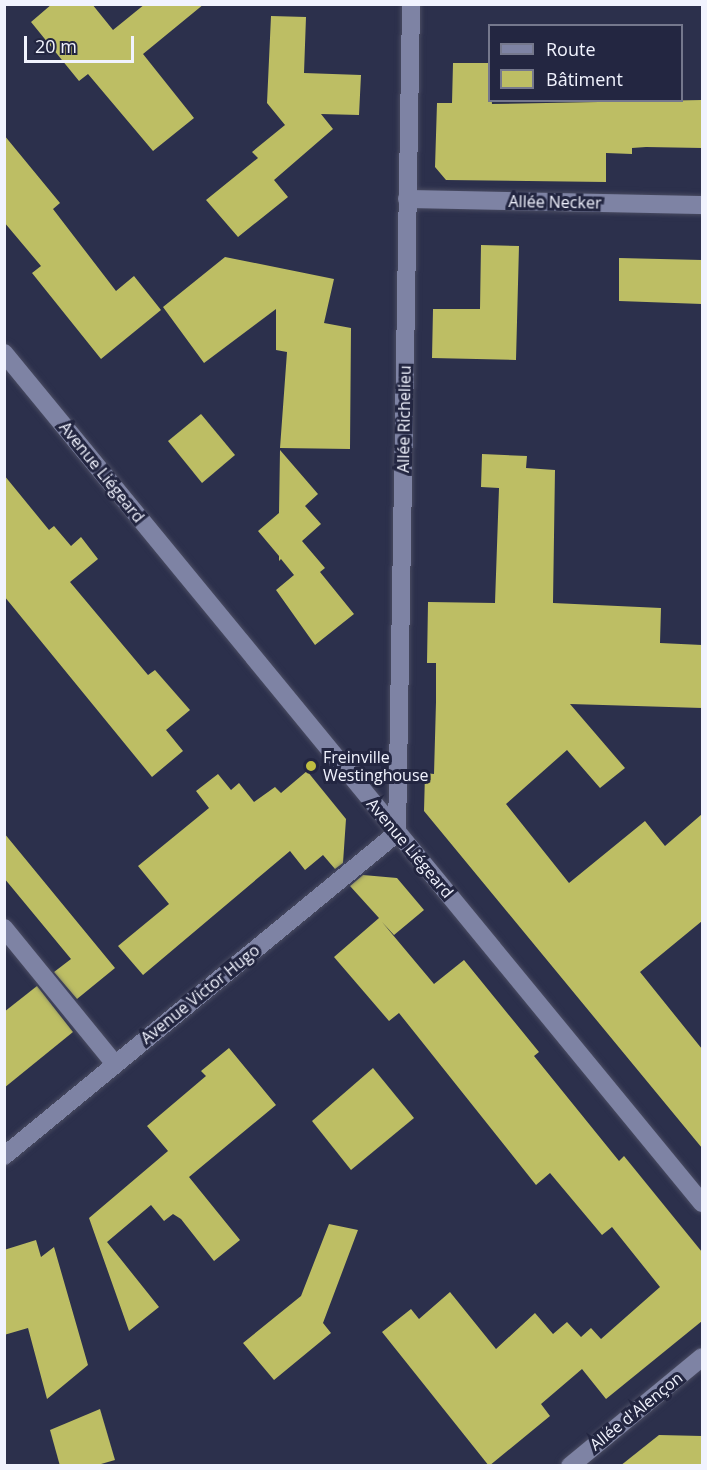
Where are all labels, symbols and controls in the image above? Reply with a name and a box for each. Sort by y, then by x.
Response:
scale bar [27,24,136,62]
legend [488,24,683,102]
text: 20 m [35,34,77,58]
text: Route [546,37,596,61]
text: Bâtiment [546,67,623,91]
street label: Allée Necker [508,192,602,212]
street label: Allée Richelieu [393,365,415,473]
street label: Avenue Liégeard [55,418,149,526]
place label: Freinville Westinghouse [323,747,428,785]
marker: Freinville Westinghouse [304,759,318,773]
street label: Avenue Liégeard [363,794,457,902]
street label: Avenue Victor Hugo [137,940,263,1048]
street label: Allée d'Alençon [586,1368,686,1454]

